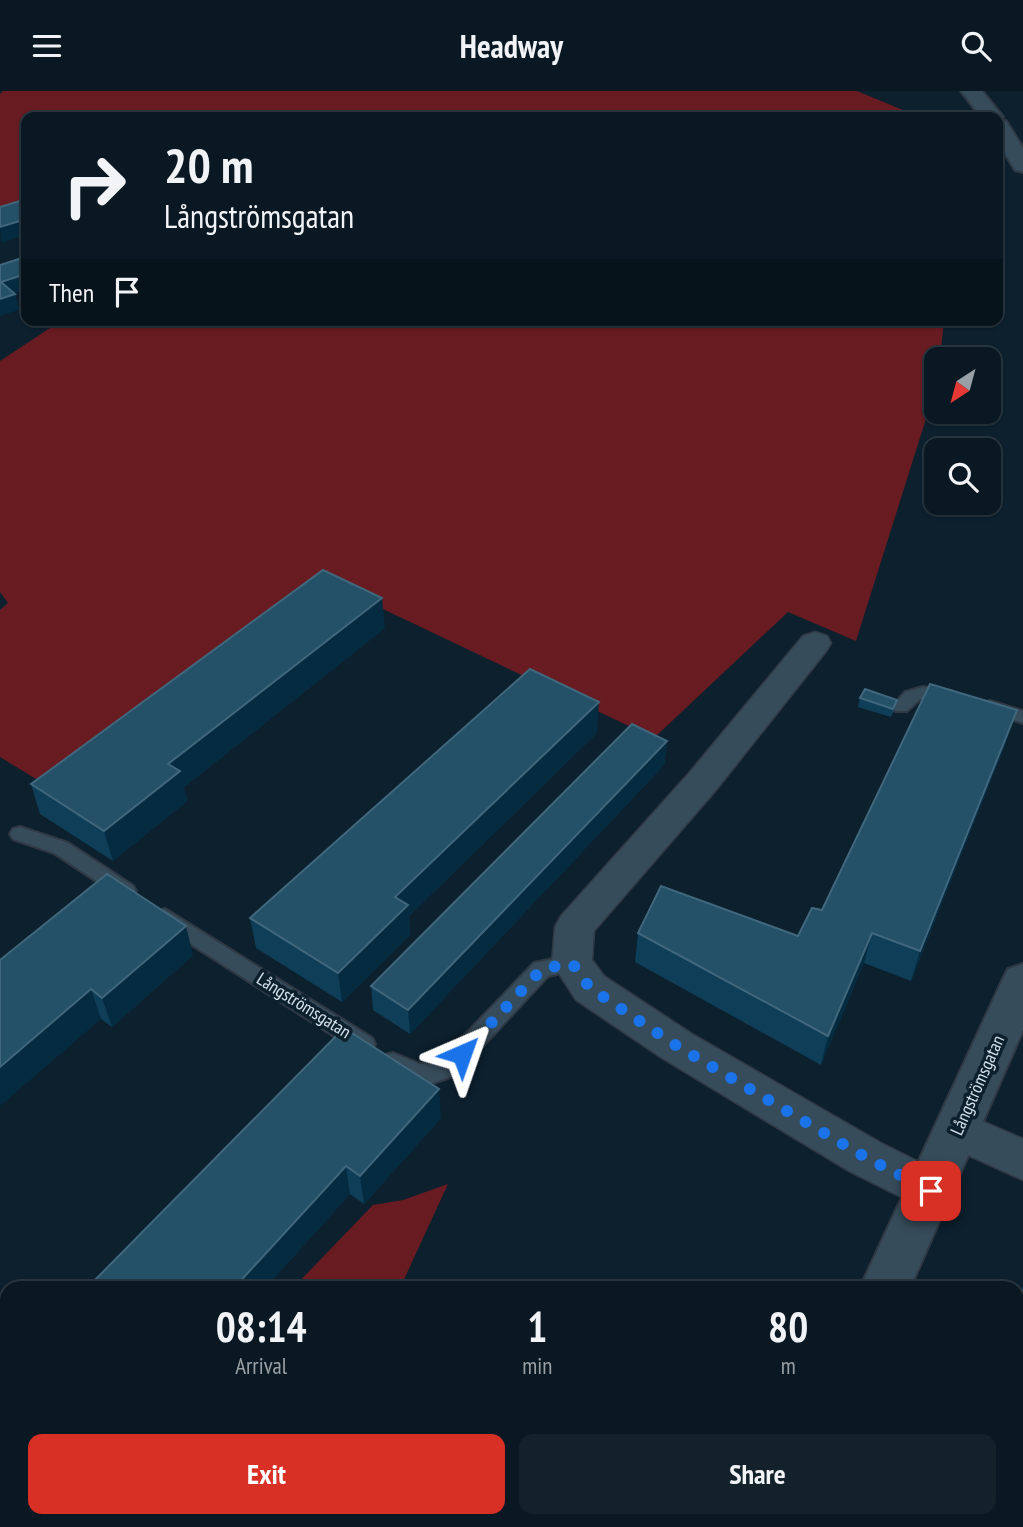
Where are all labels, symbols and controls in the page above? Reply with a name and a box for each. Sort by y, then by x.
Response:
text: Headway [460,25,563,67]
icon: menu [28,27,66,65]
icon: search [957,27,995,65]
text: 20 m [164,133,253,197]
icon: right [49,140,140,231]
text: Långströmsgatan [164,195,354,237]
icon: arrive [108,273,146,311]
text: Then [49,276,94,309]
north arrow [924,347,1001,423]
map controls [924,347,1001,515]
button: search [924,438,1001,515]
street label: Långströmsgatan [253,967,355,1043]
position arrow [425,1017,499,1091]
street label: Långströmsgatan [945,1031,1009,1139]
pin [901,1161,961,1221]
icon: arrive [912,1172,950,1210]
text: 08:14 [216,1299,307,1354]
text: 1 [527,1299,547,1354]
text: 80 [768,1299,808,1354]
text: Arrival [235,1351,287,1380]
text: min [522,1351,552,1380]
text: m [781,1351,796,1380]
button: Exit [28,1434,505,1514]
button: Share [519,1434,996,1514]

